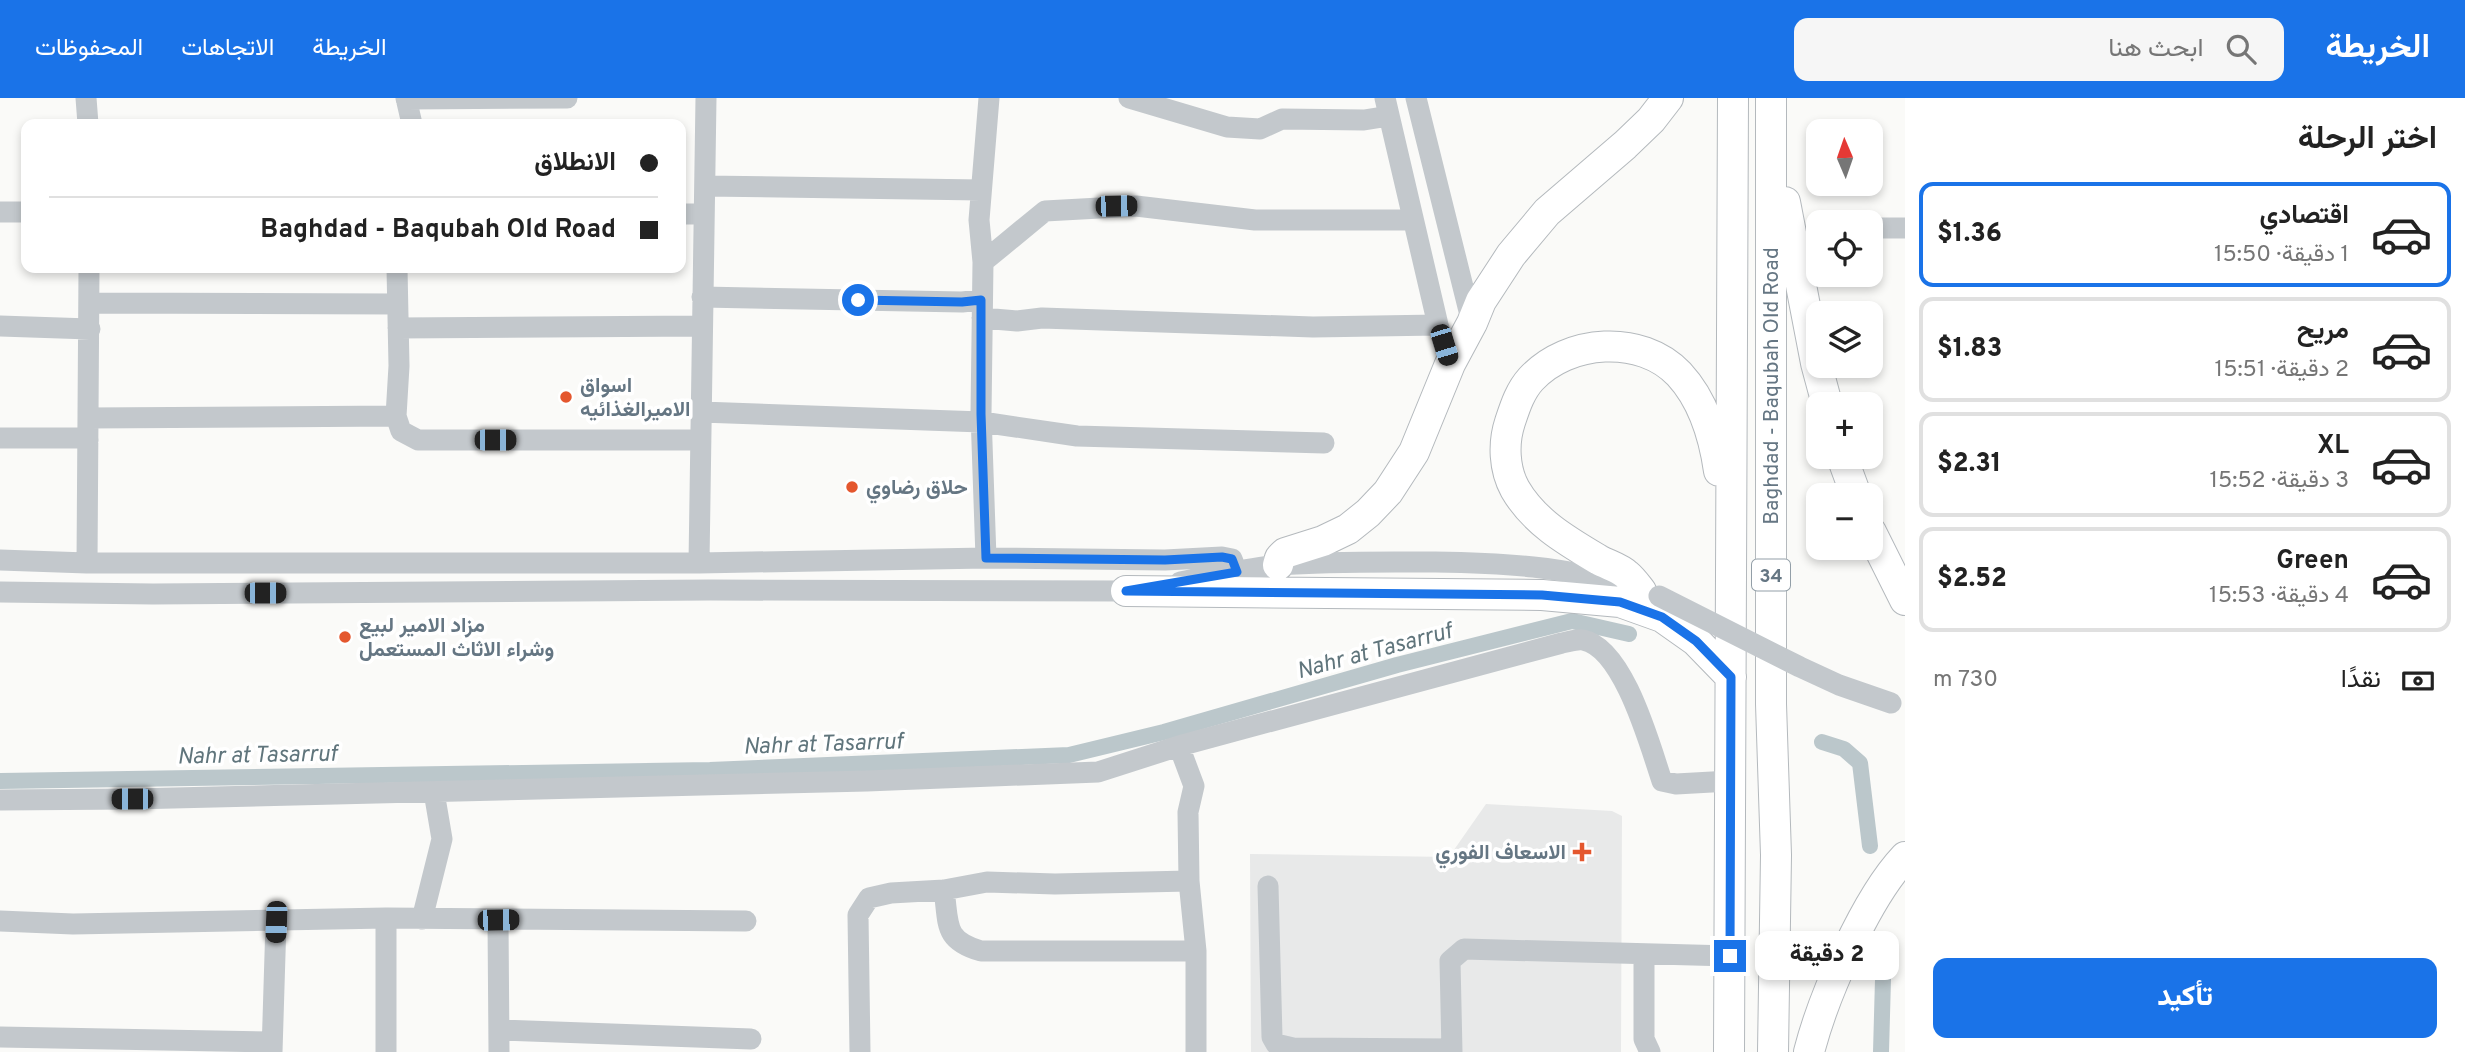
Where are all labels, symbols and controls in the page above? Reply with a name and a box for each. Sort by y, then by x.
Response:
search box [1794,18,2284,81]
text: الخريطة [2326,28,2430,70]
icon: search [2222,30,2260,68]
text: ابحث هنا [2108,33,2204,66]
text: المحفوظات [35,34,143,64]
text: الاتجاهات [181,34,274,64]
text: الخريطة [312,34,387,64]
north arrow [1806,119,1883,196]
map controls [1806,119,1883,560]
text: اختر الرحلة [2298,120,2437,160]
text: الانطلاق [534,147,616,180]
car [1095,195,1138,217]
text: اقتصادي [2260,200,2349,233]
icon: car [2370,203,2433,266]
button: locate [1806,210,1883,287]
text: Baghdad - Baqubah Old Road [260,214,616,247]
text: $1.36 [1937,218,2002,251]
text: 1 دقيقة · 15:50 [2214,241,2349,270]
street label: Baghdad - Baqubah Old Road [1759,247,1786,525]
route start [842,284,874,316]
button: layers [1806,301,1883,378]
text: مريح [2297,315,2349,348]
icon: car [2370,318,2433,381]
car [1428,322,1461,368]
text: $1.83 [1937,333,2002,366]
text: 2 دقيقة · 15:51 [2215,356,2349,385]
place label: اسواق الاميرالغذائيه [580,373,691,424]
marker: اسواق الاميرالغذائيه [558,389,574,405]
button: + [1806,392,1883,469]
car [475,430,517,451]
text: XL [2317,430,2349,463]
icon: car [2370,433,2433,496]
text: $2.31 [1937,448,2001,481]
text: 3 دقيقة · 15:52 [2209,467,2349,496]
place label: حلاق رضاوي [866,475,968,504]
marker: حلاق رضاوي [844,479,860,495]
button: − [1806,483,1883,560]
text: Green [2276,545,2349,578]
icon: car [2370,548,2433,611]
road number: 34 [1752,560,1790,590]
text: $2.52 [1937,563,2007,596]
text: 4 دقيقة · 15:53 [2209,582,2349,611]
car [245,583,287,604]
place label: مزاد الامير لبيع وشراء الاثاث المستعمل [359,613,554,664]
water label: Nahr at Tasarruf [1294,617,1458,687]
marker: مزاد الامير لبيع وشراء الاثاث المستعمل [337,629,353,645]
icon: cash [2399,662,2437,700]
text: نقدًا [2341,664,2381,697]
text: 730 m [1933,666,1998,695]
water label: Nahr at Tasarruf [743,728,906,763]
water label: Nahr at Tasarruf [177,741,340,772]
car [112,789,154,810]
place label: الاسعاف الفوري [1435,840,1566,869]
marker: الاسعاف الفوري [1572,842,1592,862]
car [265,901,288,943]
car [477,909,520,931]
callout: 2 دقيقة [1754,932,1898,980]
route end [1714,940,1746,972]
text: 2 دقيقة [1790,941,1864,970]
button: تأكيد [1933,958,2437,1038]

